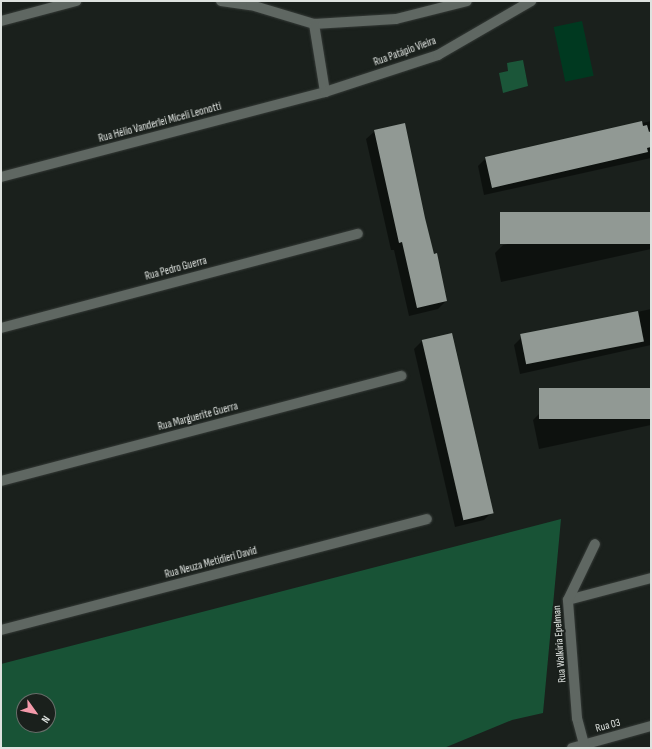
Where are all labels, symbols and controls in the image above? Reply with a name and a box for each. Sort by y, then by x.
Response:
street label: Rua Patápio Vieira [372,35,438,69]
street label: Rua Hélio Vanderlei Miceli Leonotti [97,100,223,146]
street label: Rua Pedro Guerra [144,254,208,284]
street label: Rua Marguerite Guerra [157,400,239,434]
street label: Rua Neuza Metidieri David [163,544,259,582]
street label: Rua Walkiria Epelman [551,605,569,683]
north arrow [16,693,56,733]
text: N [39,713,53,725]
street label: Rua 03 [594,716,622,736]

